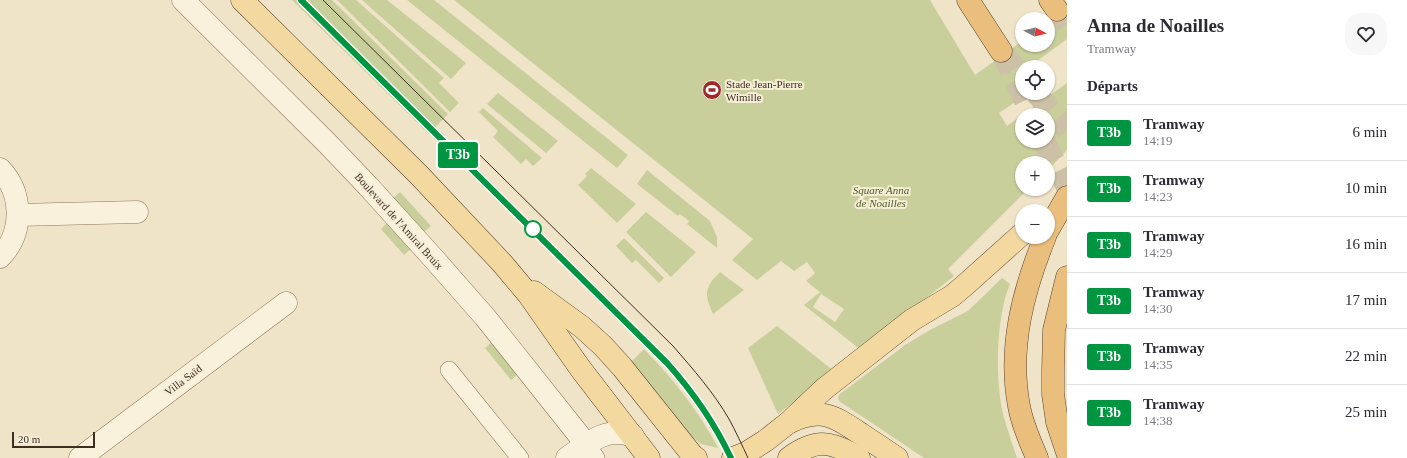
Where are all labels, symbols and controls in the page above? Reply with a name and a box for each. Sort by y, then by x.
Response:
north arrow [1015,12,1055,52]
map controls [1015,12,1055,244]
button: heart [1345,13,1387,55]
text: Anna de Noailles [1087,15,1224,36]
text: Tramway [1087,41,1136,56]
button: locate [1015,60,1055,100]
place label: Stade Jean-Pierre Wimille [726,78,803,103]
text: Départs [1087,78,1138,94]
sports icon: Stade Jean-Pierre Wimille [701,79,723,101]
button: layers [1015,108,1055,148]
text: Tramway [1143,116,1204,132]
text: 6 min [1352,124,1387,140]
text: T3b [1097,125,1121,140]
text: 14:19 [1143,133,1173,148]
line badge: T3b [435,142,481,168]
text: T3b [446,147,470,162]
button: + [1015,156,1055,196]
street label: Boulevard de l'Amiral Bruix [352,170,446,272]
text: Tramway [1143,172,1204,188]
text: 10 min [1345,180,1387,196]
text: T3b [1097,181,1121,196]
park label: Square Anna de Noailles [853,184,910,209]
text: 14:23 [1143,189,1173,204]
button: − [1015,204,1055,244]
unlabelled marker [524,220,542,238]
text: Tramway [1143,228,1204,244]
text: 16 min [1345,236,1387,252]
text: T3b [1097,237,1121,252]
text: 14:29 [1143,245,1173,260]
text: Tramway [1143,284,1204,300]
text: 17 min [1345,292,1387,308]
text: T3b [1097,293,1121,308]
text: 14:30 [1143,301,1173,316]
text: Tramway [1143,340,1204,356]
text: 22 min [1345,348,1387,364]
text: T3b [1097,349,1121,364]
text: 14:35 [1143,357,1173,372]
street label: Villa Saïd [162,362,204,398]
text: Tramway [1143,396,1204,412]
text: 25 min [1345,404,1387,420]
text: T3b [1097,405,1121,420]
text: 14:38 [1143,413,1173,428]
scale bar [12,430,95,449]
text: 20 m [18,433,40,445]

